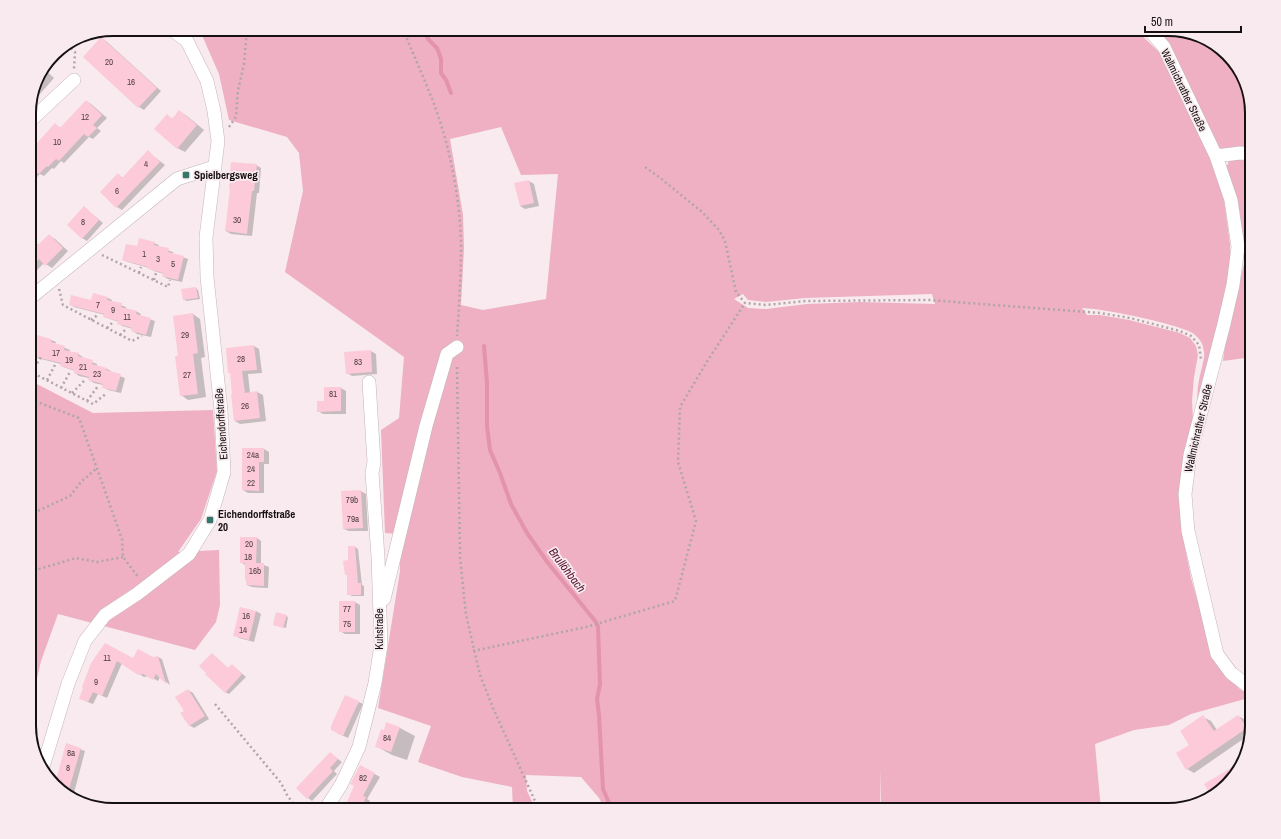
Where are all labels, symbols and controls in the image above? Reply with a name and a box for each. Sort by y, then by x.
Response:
scale bar [1145,8,1241,34]
text: 50 m [1151,14,1173,30]
street label: Wallmichrather Straße [1158,47,1210,133]
house number: 20 [105,56,113,68]
house number: 16 [127,76,135,88]
house number: 12 [81,111,89,123]
house number: 10 [53,136,61,148]
house number: 4 [144,158,148,170]
place label: Spielbergsweg [194,168,258,182]
marker: Spielbergsweg [181,170,191,180]
house number: 6 [115,185,119,197]
house number: 30 [233,214,241,226]
house number: 8 [81,216,85,228]
house number: 1 [142,248,146,260]
house number: 3 [156,253,160,265]
house number: 5 [171,258,175,270]
house number: 7 [96,299,100,311]
house number: 9 [111,304,115,316]
house number: 11 [123,311,131,323]
house number: 29 [181,329,189,341]
house number: 17 [52,347,60,359]
house number: 28 [237,353,245,365]
house number: 19 [65,354,73,366]
house number: 83 [354,356,362,368]
house number: 21 [79,361,87,373]
house number: 23 [93,368,101,380]
house number: 27 [183,369,191,381]
street label: Wallmichrather Straße [1181,383,1215,473]
street label: Eichendorffstraße [212,388,230,460]
house number: 81 [329,388,337,400]
house number: 26 [241,400,249,412]
house number: 24a [247,449,259,461]
house number: 24 [247,463,255,475]
house number: 22 [247,477,255,489]
house number: 79b [346,494,358,506]
place label: Eichendorffstraße 20 [218,507,295,534]
house number: 79a [347,513,359,525]
marker: Eichendorffstraße 20 [205,515,215,525]
house number: 20 [245,538,253,550]
water label: Brullöhbach [545,544,589,596]
house number: 18 [244,551,252,563]
house number: 16b [249,565,261,577]
house number: 77 [343,603,351,615]
street label: Kuhstraße [372,608,386,650]
house number: 16 [242,610,250,622]
house number: 75 [343,618,351,630]
house number: 14 [239,624,247,636]
house number: 11 [103,652,111,664]
house number: 9 [94,676,98,688]
house number: 84 [383,732,391,744]
house number: 8a [67,747,75,759]
house number: 8 [66,762,70,774]
house number: 82 [359,772,367,784]

